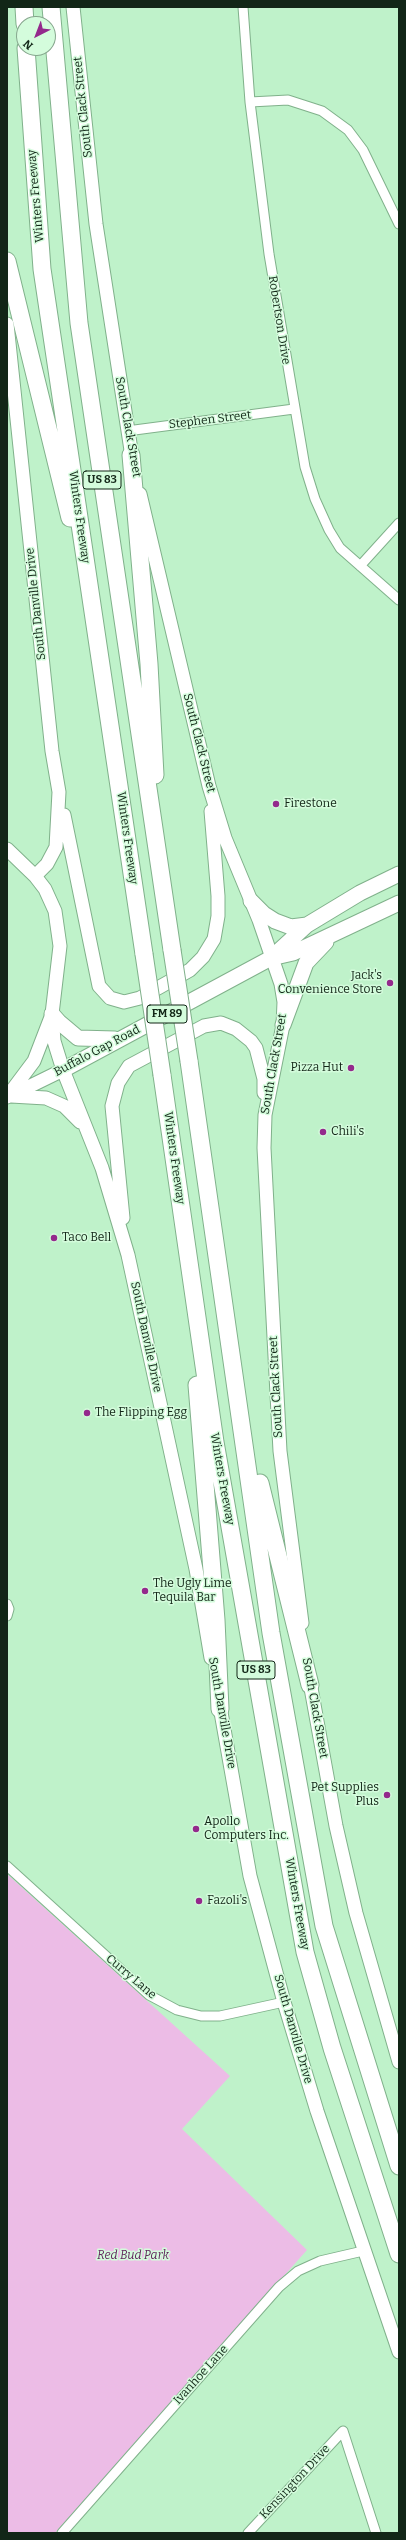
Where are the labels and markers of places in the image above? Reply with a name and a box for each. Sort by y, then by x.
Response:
place label: Firestone [284,797,337,811]
marker: Firestone [271,799,281,809]
place label: Jack's Convenience Store [278,969,382,997]
marker: Jack's Convenience Store [385,978,395,988]
place label: Pizza Hut [291,1061,343,1075]
marker: Pizza Hut [346,1063,356,1073]
place label: Chili's [331,1125,364,1139]
marker: Chili's [318,1127,328,1137]
place label: Taco Bell [62,1231,111,1245]
marker: Taco Bell [49,1233,59,1243]
place label: The Flipping Egg [95,1406,187,1420]
marker: The Flipping Egg [82,1408,92,1418]
place label: The Ugly Lime Tequila Bar [153,1577,232,1605]
marker: The Ugly Lime Tequila Bar [140,1586,150,1596]
place label: Pet Supplies Plus [311,1781,379,1809]
marker: Pet Supplies Plus [382,1790,392,1800]
place label: Apollo Computers Inc. [204,1815,289,1843]
marker: Apollo Computers Inc. [191,1824,201,1834]
place label: Fazoli's [207,1894,247,1908]
marker: Fazoli's [194,1896,204,1906]

